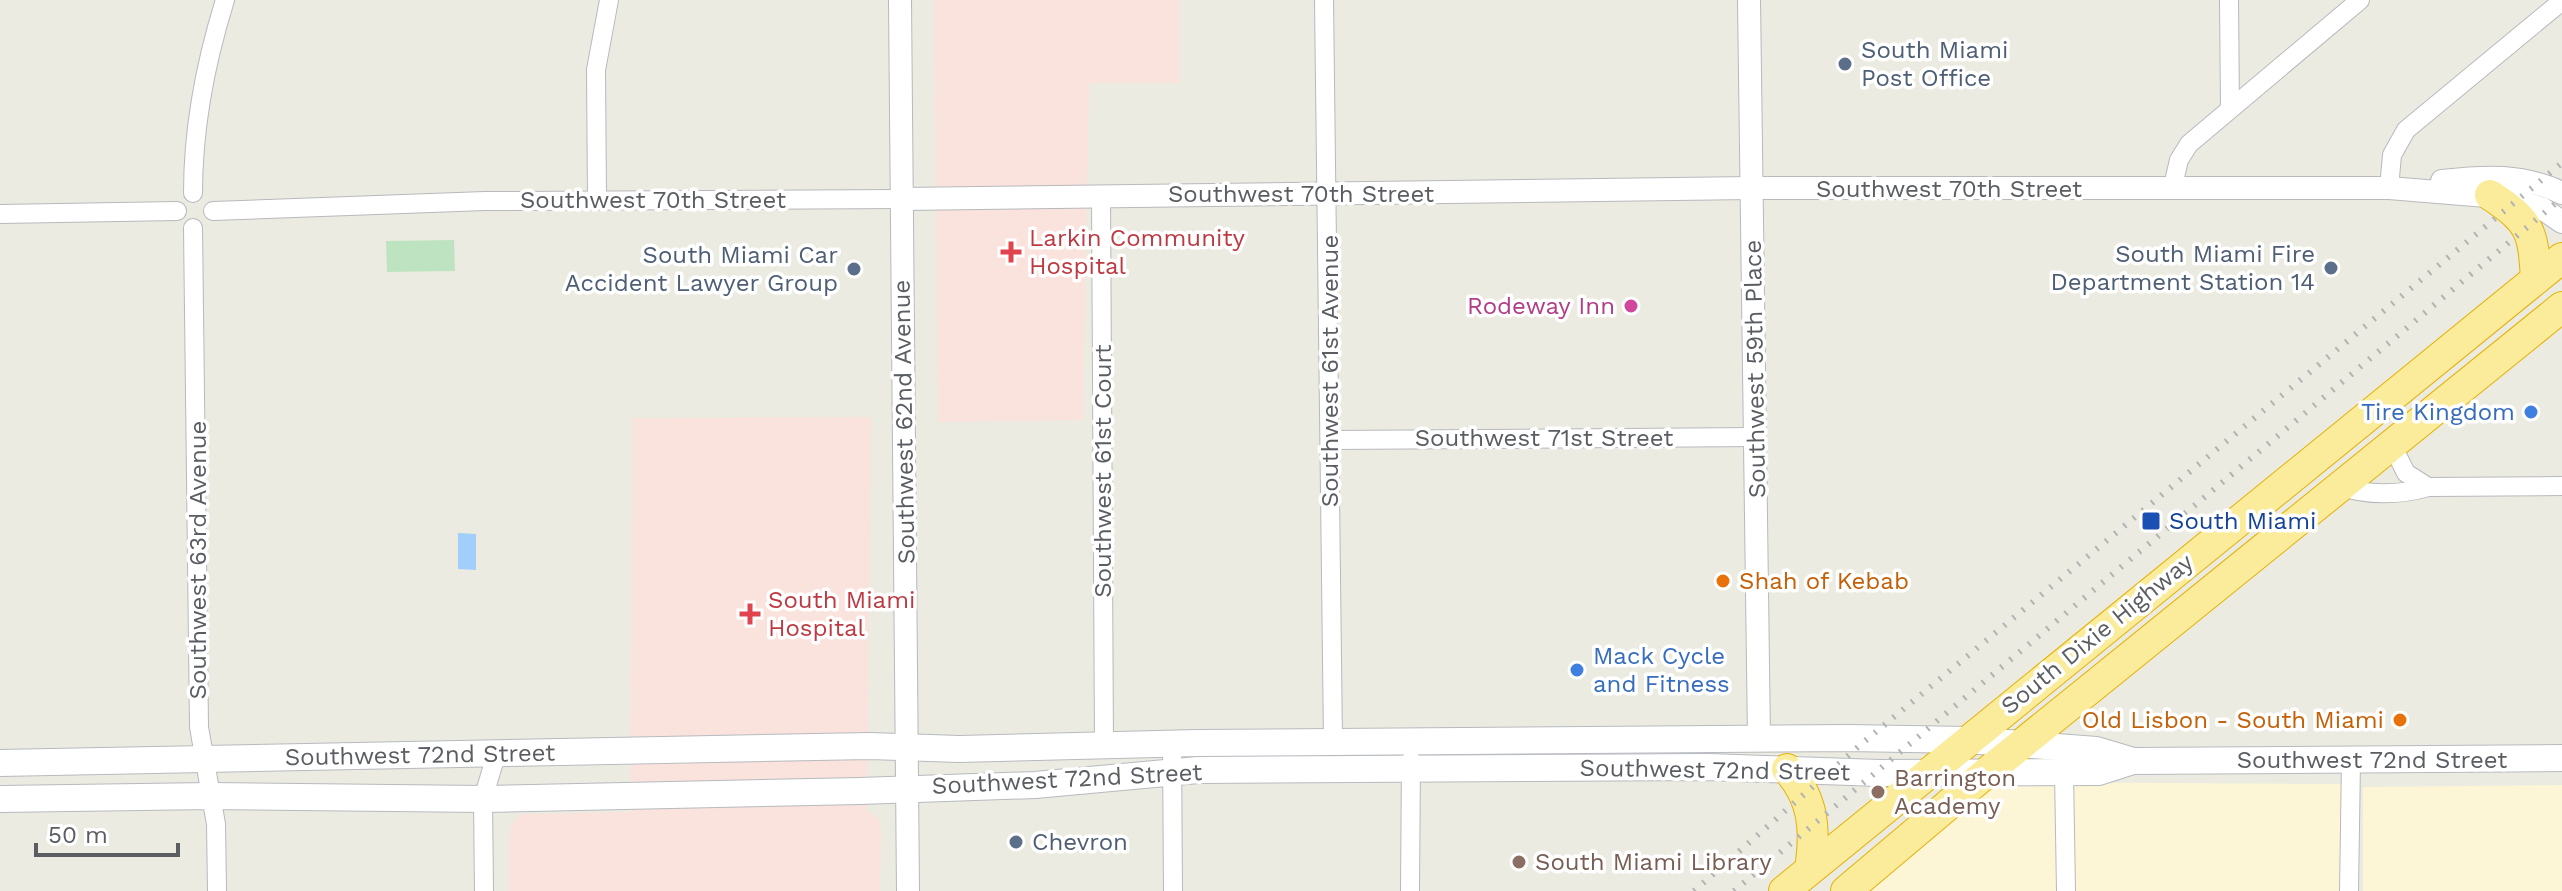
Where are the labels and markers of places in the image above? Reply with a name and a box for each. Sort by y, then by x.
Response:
place label: South Miami Post Office [1861,36,2008,92]
marker: South Miami Post Office [1836,55,1854,73]
place label: Larkin Community Hospital [1029,224,1245,280]
place label: South Miami Fire Department Station 14 [2050,240,2315,296]
place label: South Miami Car Accident Lawyer Group [565,241,838,297]
marker: Larkin Community Hospital [1000,241,1022,263]
marker: South Miami Fire Department Station 14 [2322,259,2340,277]
marker: South Miami Car Accident Lawyer Group [845,260,863,278]
place label: Rodeway Inn [1467,292,1615,320]
marker: Rodeway Inn [1622,297,1640,315]
place label: Tire Kingdom [2361,398,2515,426]
marker: Tire Kingdom [2522,403,2540,421]
place label: South Miami [2169,507,2316,535]
marker: South Miami [2140,510,2162,532]
place label: Shah of Kebab [1739,567,1909,595]
marker: Shah of Kebab [1714,572,1732,590]
place label: South Miami Hospital [768,586,915,642]
marker: South Miami Hospital [739,603,761,625]
place label: Mack Cycle and Fitness [1593,642,1730,698]
marker: Mack Cycle and Fitness [1568,661,1586,679]
place label: Old Lisbon - South Miami [2082,706,2384,734]
marker: Old Lisbon - South Miami [2391,711,2409,729]
place label: Barrington Academy [1894,764,2016,820]
marker: Barrington Academy [1869,783,1887,801]
place label: Chevron [1032,828,1128,856]
marker: Chevron [1007,833,1025,851]
place label: South Miami Library [1535,848,1772,876]
marker: South Miami Library [1510,853,1528,871]

